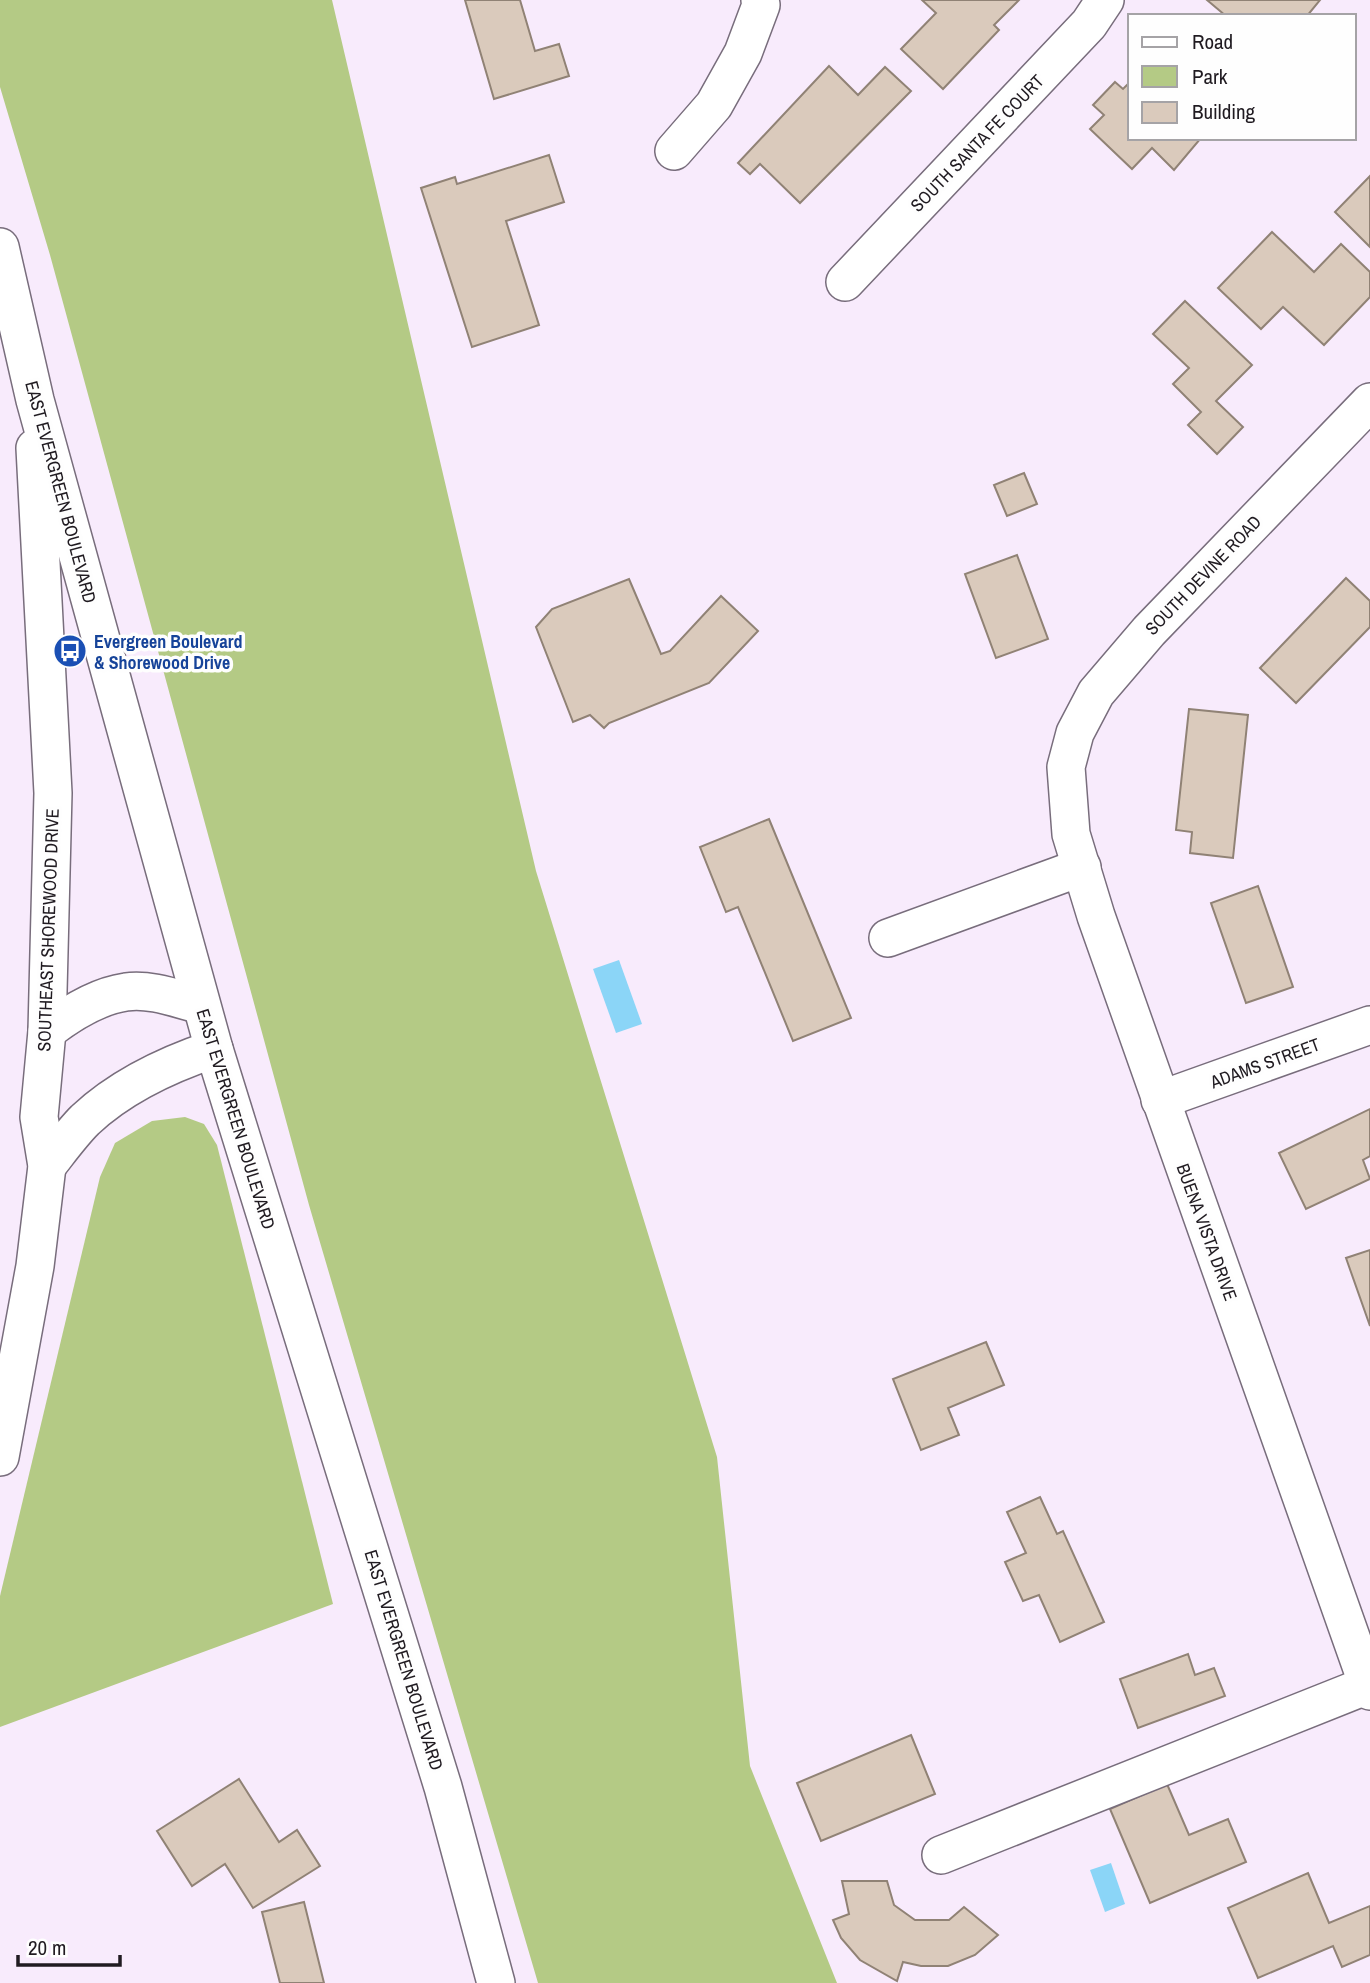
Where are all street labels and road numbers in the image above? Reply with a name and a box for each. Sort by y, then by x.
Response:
street label: SOUTH SANTA FE COURT [905,69,1049,217]
street label: EAST EVERGREEN BOULEVARD [19,378,103,606]
street label: SOUTH DEVINE ROAD [1139,510,1267,640]
street label: SOUTHEAST SHOREWOOD DRIVE [31,808,65,1052]
street label: EAST EVERGREEN BOULEVARD [191,1006,281,1232]
street label: ADAMS STREET [1206,1032,1323,1095]
street label: BUENA VISTA DRIVE [1171,1160,1243,1304]
street label: EAST EVERGREEN BOULEVARD [359,1547,449,1773]

